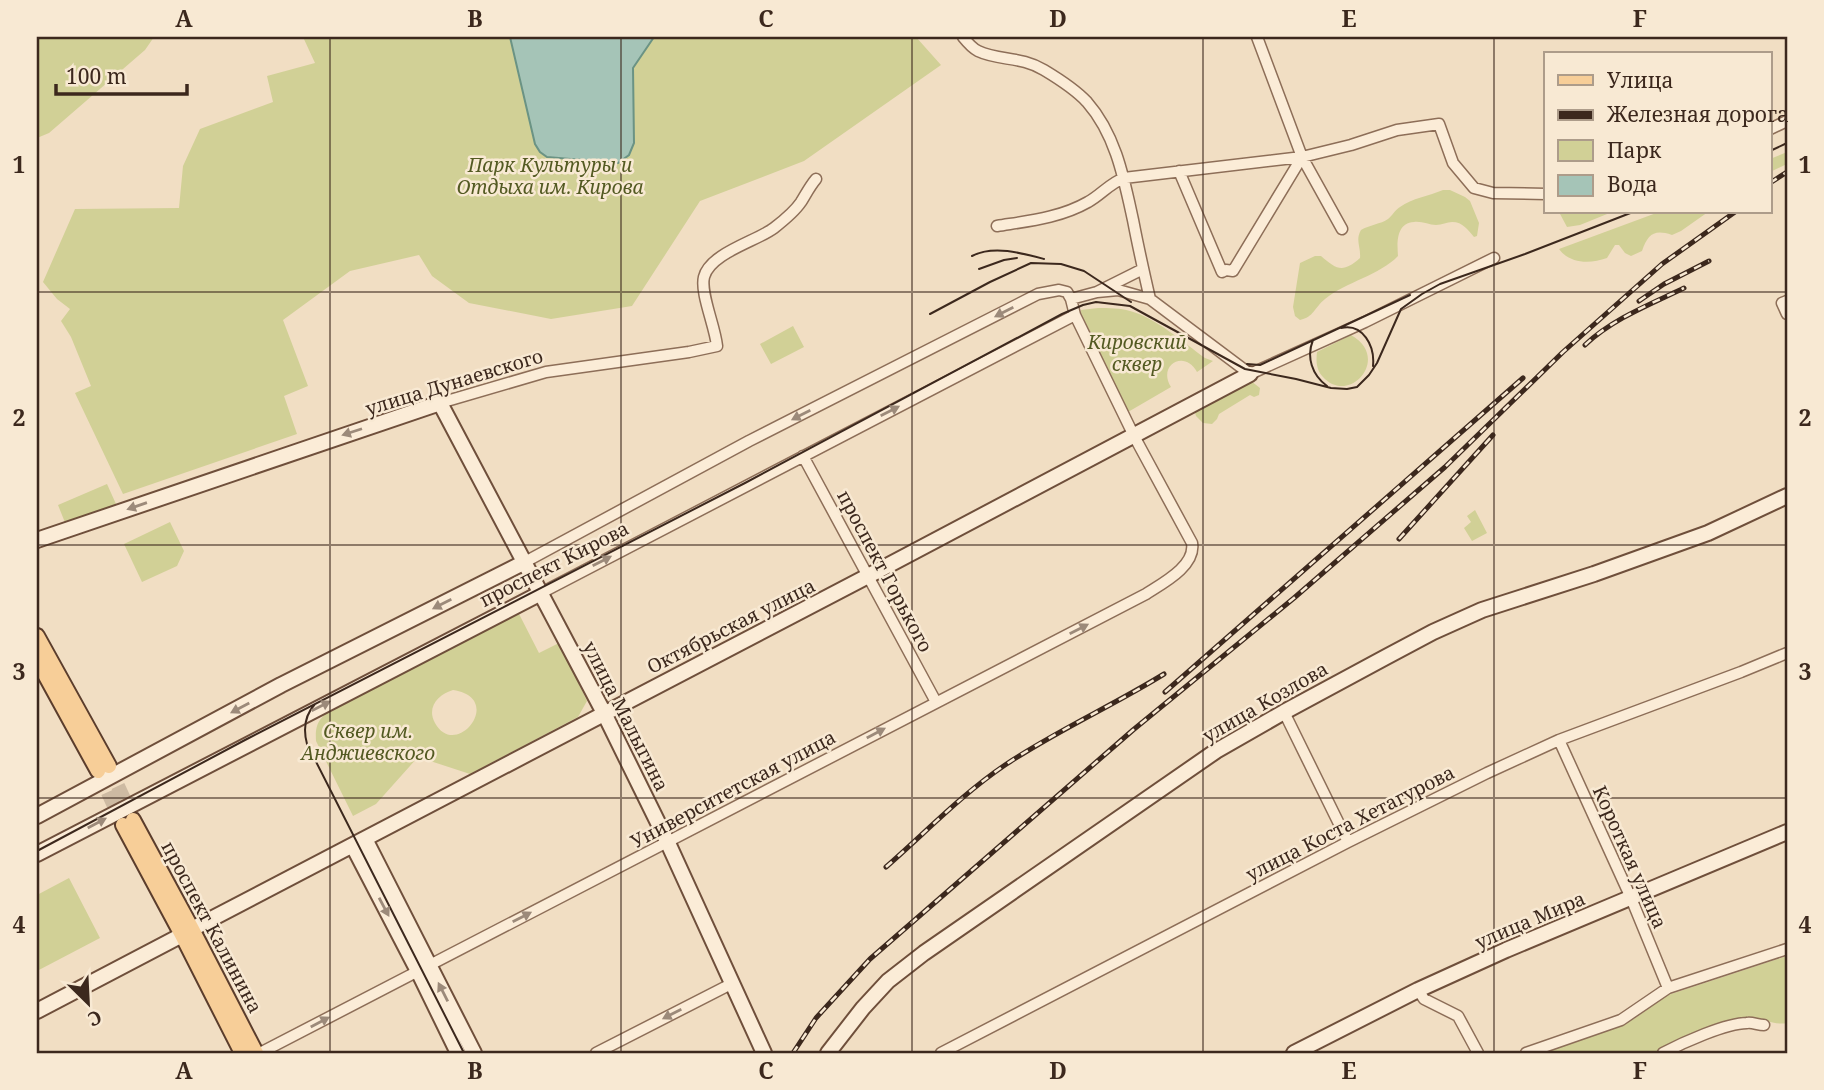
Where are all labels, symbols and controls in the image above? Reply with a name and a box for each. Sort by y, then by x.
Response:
text: A [175,2,193,34]
text: B [467,2,483,34]
text: C [758,2,774,34]
text: D [1049,2,1067,34]
text: E [1341,2,1357,34]
text: F [1633,2,1647,34]
scale bar [56,52,187,96]
legend [1544,52,1772,214]
text: 100 m [66,62,127,90]
text: Улица [1607,66,1674,94]
text: Железная дорога [1606,100,1789,128]
text: Парк [1607,136,1662,164]
text: 1 [13,148,26,180]
text: 1 [1799,148,1812,180]
park label: Парк Культуры и Отдыха им. Кирова [456,152,644,200]
text: Вода [1607,170,1658,198]
one-way arrow [994,306,1014,317]
park label: Кировский сквер [1086,329,1187,377]
street label: улица Дунаевского [362,343,546,421]
text: 2 [13,401,26,433]
text: 2 [1799,401,1812,433]
one-way arrow [881,405,900,417]
one-way arrow [791,409,811,420]
one-way arrow [342,427,363,438]
street label: проспект Горького [831,485,939,657]
one-way arrow [126,501,147,512]
street label: проспект Кирова [475,515,633,613]
one-way arrow [592,556,612,567]
street label: Октябрьская улица [642,572,820,680]
one-way arrow [432,598,452,609]
one-way arrow [1069,623,1088,635]
street label: улица Малыгина [577,636,675,796]
text: 3 [13,655,26,687]
street label: улица Козлова [1197,655,1333,749]
text: 3 [1799,655,1812,687]
one-way arrow [311,700,330,712]
one-way arrow [229,701,249,713]
park label: Сквер им. Анджиевского [299,718,435,766]
street label: Университетская улица [626,724,840,854]
one-way arrow [867,728,887,740]
street label: улица Коста Хетагурова [1241,759,1459,887]
street label: Короткая улица [1587,781,1673,933]
one-way arrow [87,817,107,828]
street label: проспект Калинина [156,836,268,1018]
street label: улица Мира [1471,885,1589,955]
one-way arrow [378,897,390,917]
text: 4 [13,908,26,940]
text: 4 [1799,908,1812,940]
one-way arrow [512,912,532,923]
north arrow [52,968,122,1038]
one-way arrow [438,982,449,1002]
text: С [84,1004,106,1033]
one-way arrow [662,1008,682,1020]
one-way arrow [310,1016,330,1027]
text: A [175,1054,193,1086]
text: B [467,1054,483,1086]
text: C [758,1054,774,1086]
text: D [1049,1054,1067,1086]
text: E [1341,1054,1357,1086]
text: F [1633,1054,1647,1086]

